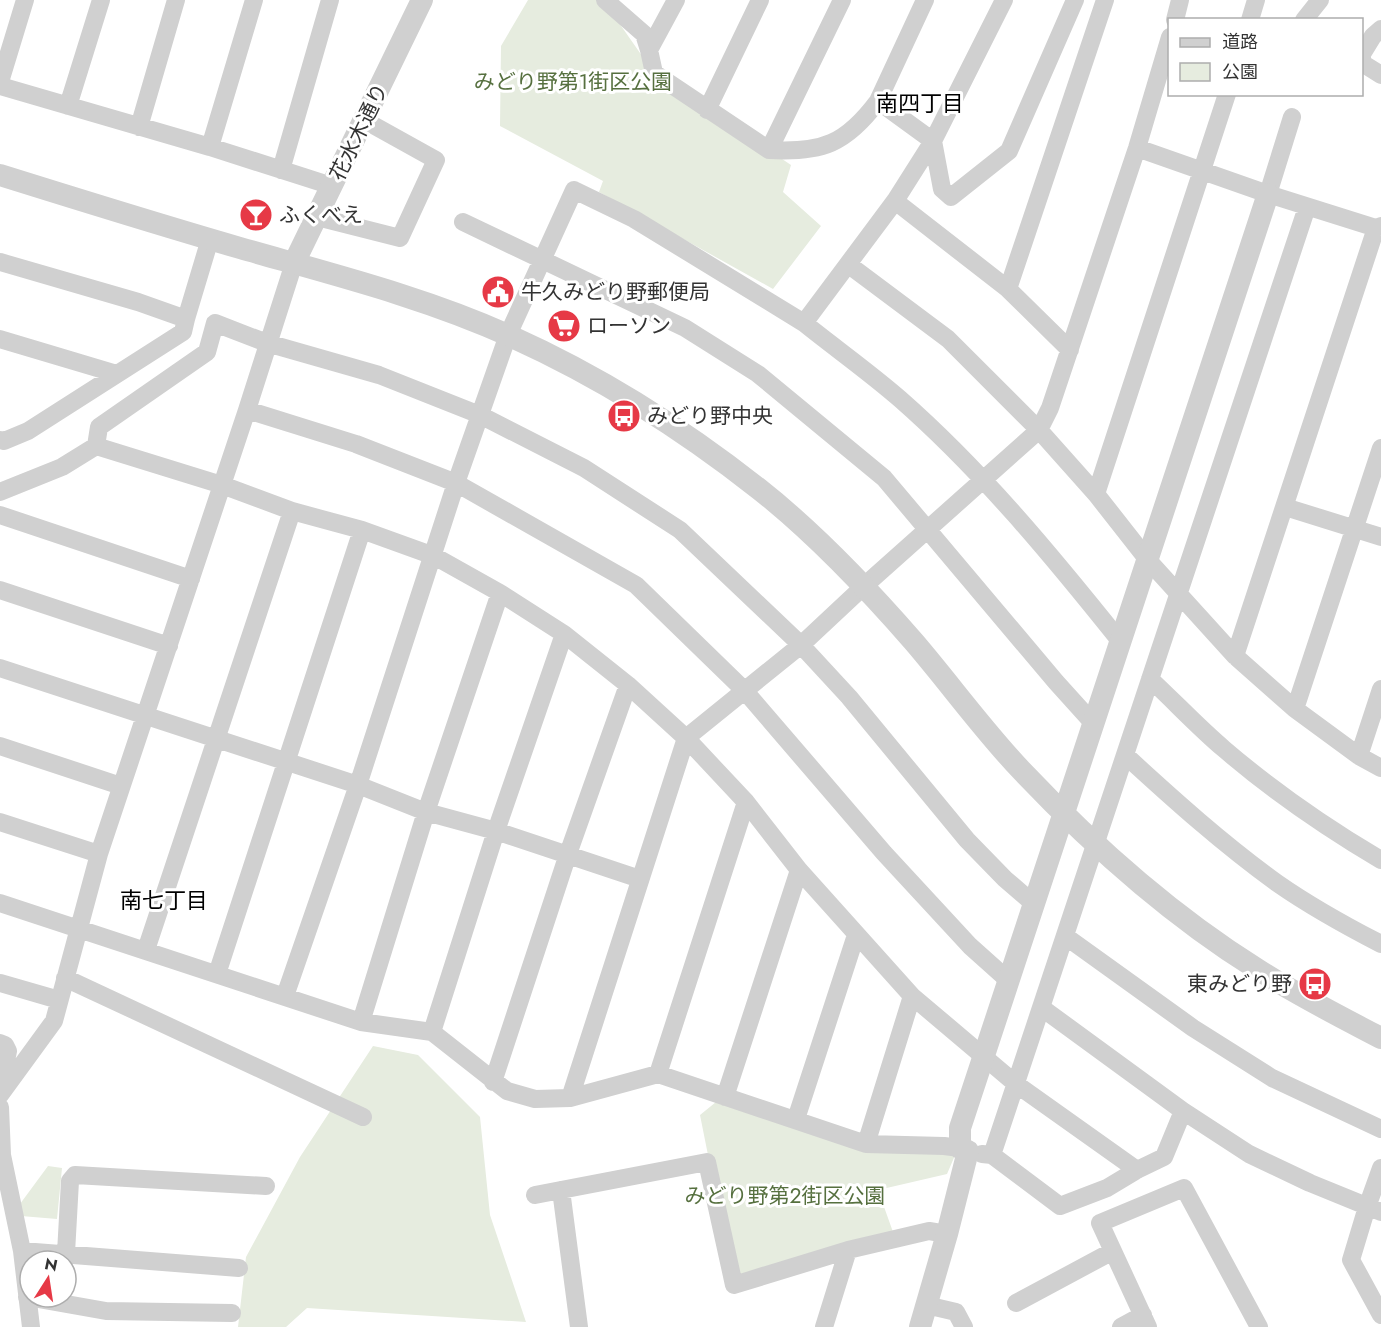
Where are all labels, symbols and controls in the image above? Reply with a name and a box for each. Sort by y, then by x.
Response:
legend [1168,18,1363,96]
text: 道路 [1222,29,1258,55]
text: 公園 [1222,59,1258,85]
park label: みどり野第1街区公園 [474,67,672,97]
street label: 花水木通り [323,78,395,186]
district label: 南四丁目 [876,87,964,119]
bar icon: ふくべえ [238,197,274,233]
place label: ふくべえ [279,200,363,230]
public building icon: 牛久みどり野郵便局 [480,274,516,310]
place label: 牛久みどり野郵便局 [521,277,710,307]
supermarket icon: ローソン [546,308,582,344]
place label: ローソン [587,311,671,341]
bus stop icon: みどり野中央 [606,398,642,434]
place label: みどり野中央 [647,401,773,431]
district label: 南七丁目 [120,884,208,916]
bus stop icon: 東みどり野 [1297,966,1333,1002]
place label: 東みどり野 [1187,969,1292,999]
park label: みどり野第2街区公園 [685,1181,885,1211]
north arrow [18,1249,78,1309]
text: N [42,1252,60,1277]

